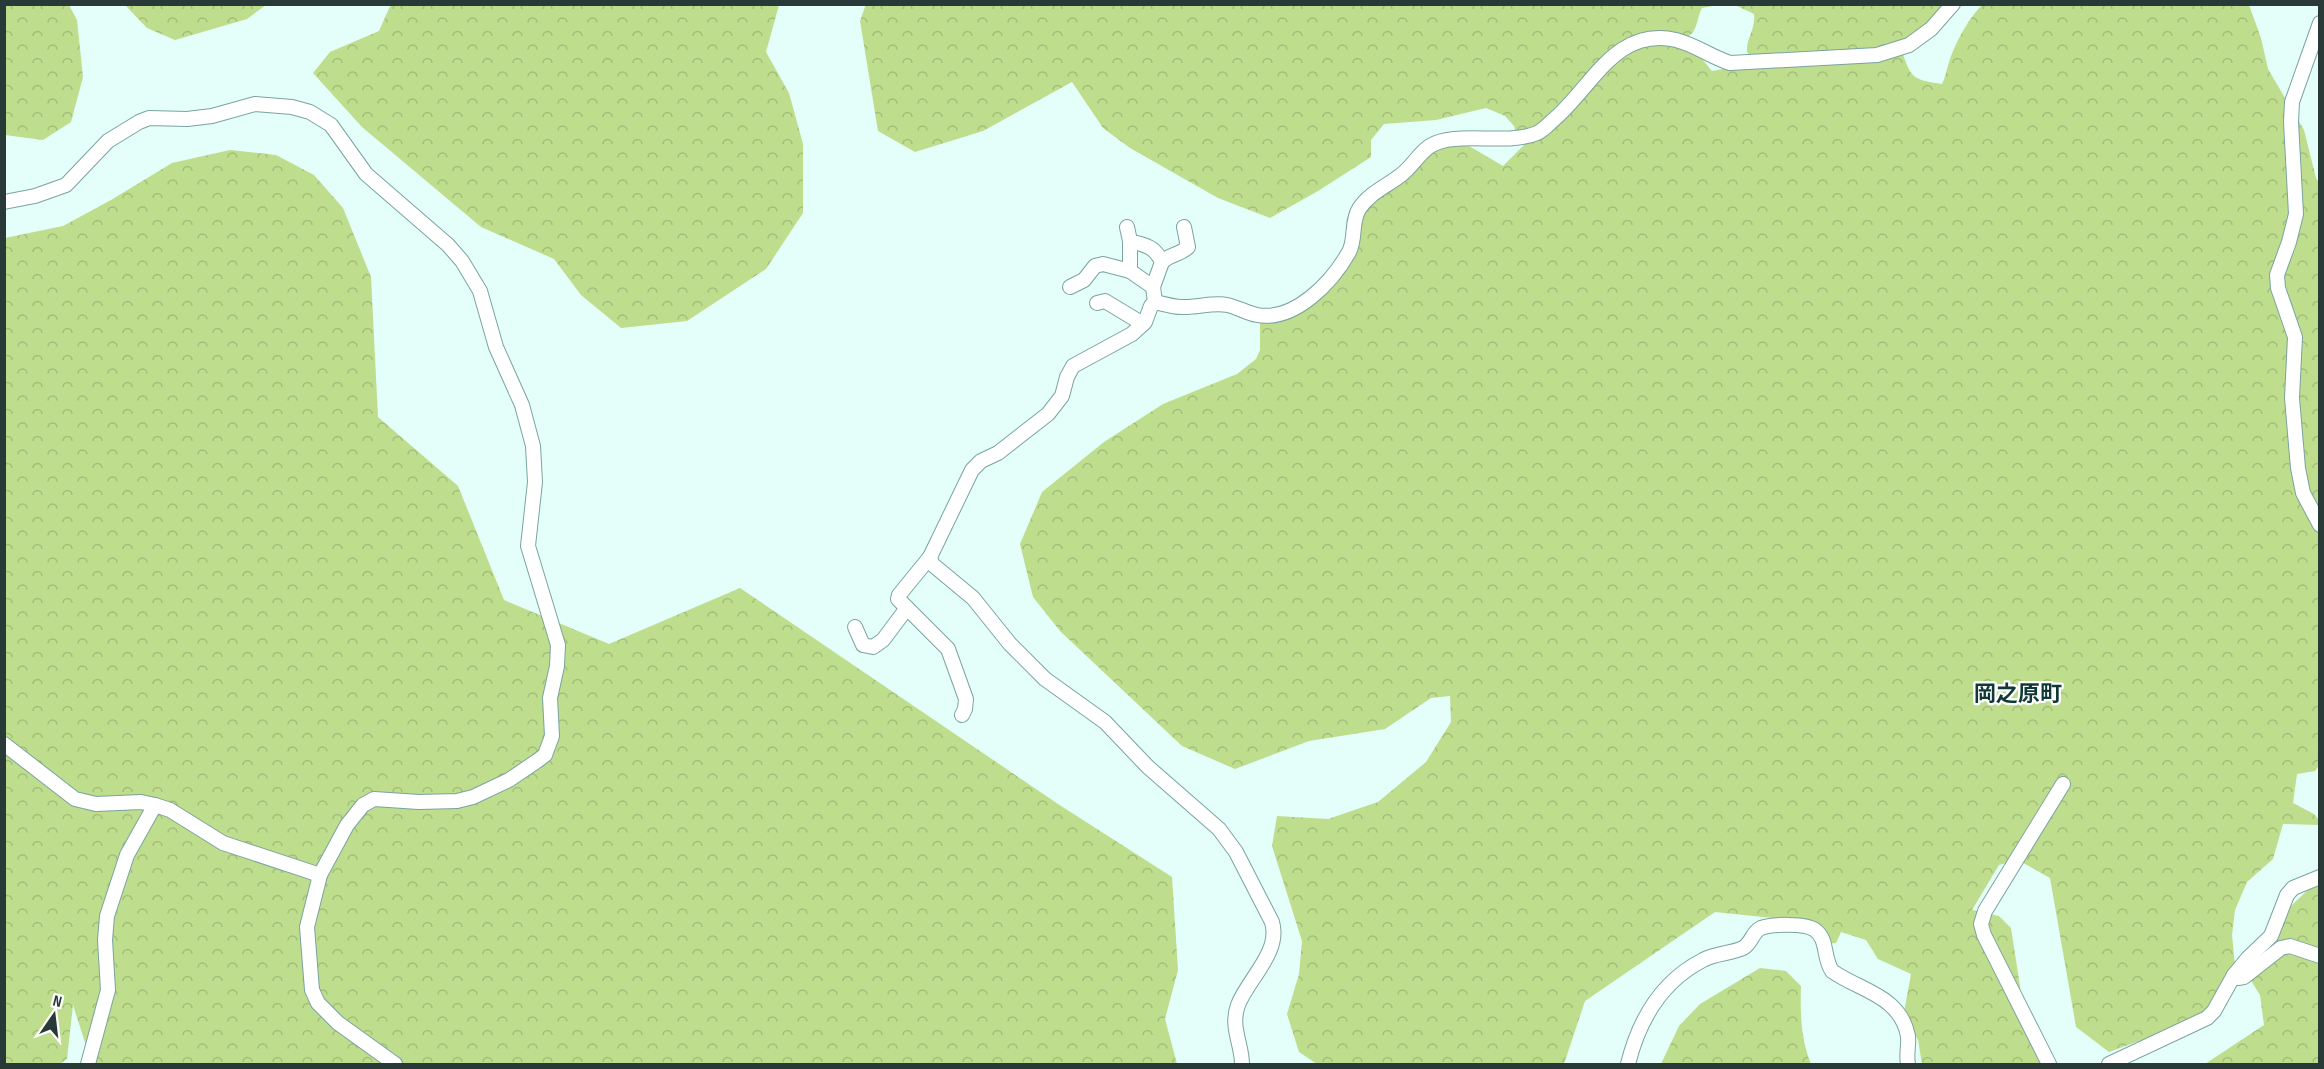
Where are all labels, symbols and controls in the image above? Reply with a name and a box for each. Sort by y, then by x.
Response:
district label: 岡之原町 [1974,681,2062,708]
north arrow [24,985,84,1045]
text: N [51,992,64,1012]

